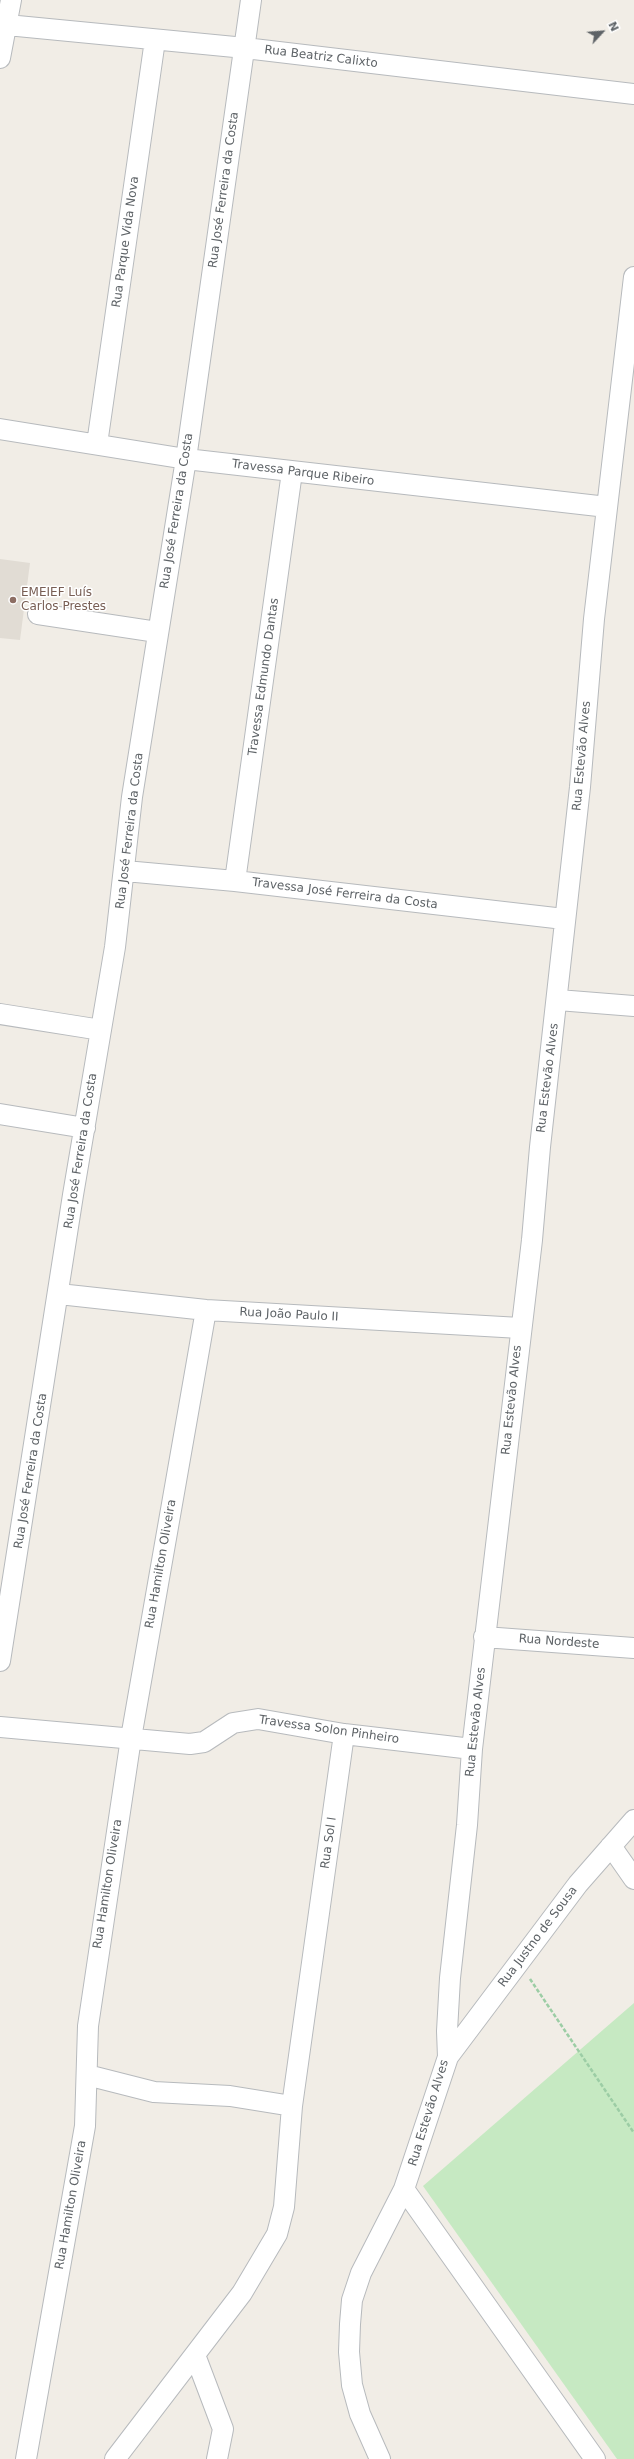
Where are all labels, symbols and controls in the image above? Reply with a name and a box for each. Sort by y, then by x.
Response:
north arrow [582,12,622,52]
text: N [605,20,621,34]
street label: Rua Beatriz Calixto [263,43,379,71]
street label: Rua José Ferreira da Costa [206,111,242,269]
street label: Rua Parque Vida Nova [110,175,142,309]
street label: Rua José Ferreira da Costa [158,432,196,590]
street label: Travessa Parque Ribeiro [231,457,375,489]
place label: EMEIEF Luís Carlos Prestes [21,586,106,614]
marker: EMEIEF Luís Carlos Prestes [8,595,18,605]
street label: Travessa Edmundo Dantas [246,597,282,757]
street label: Rua Estevão Alves [570,700,594,812]
street label: Rua José Ferreira da Costa [113,752,147,910]
street label: Travessa José Ferreira da Costa [251,875,439,913]
street label: Rua Estevão Alves [534,1022,562,1134]
street label: Rua José Ferreira da Costa [62,1072,100,1230]
street label: Rua João Paulo II [239,1305,339,1325]
street label: Rua Estevão Alves [499,1344,525,1456]
street label: Rua José Ferreira da Costa [12,1392,50,1550]
street label: Rua Hamilton Oliveira [143,1498,179,1630]
street label: Rua Nordeste [518,1632,600,1652]
street label: Rua Estevão Alves [463,1666,489,1778]
street label: Travessa Solon Pinheiro [258,1713,400,1747]
street label: Rua Sol I [318,1816,340,1870]
street label: Rua Hamilton Oliveira [91,1818,125,1950]
street label: Rua Justno de Sousa [495,1884,581,1990]
street label: Rua Estevão Alves [406,2058,452,2168]
street label: Rua Hamilton Oliveira [53,2139,89,2271]

